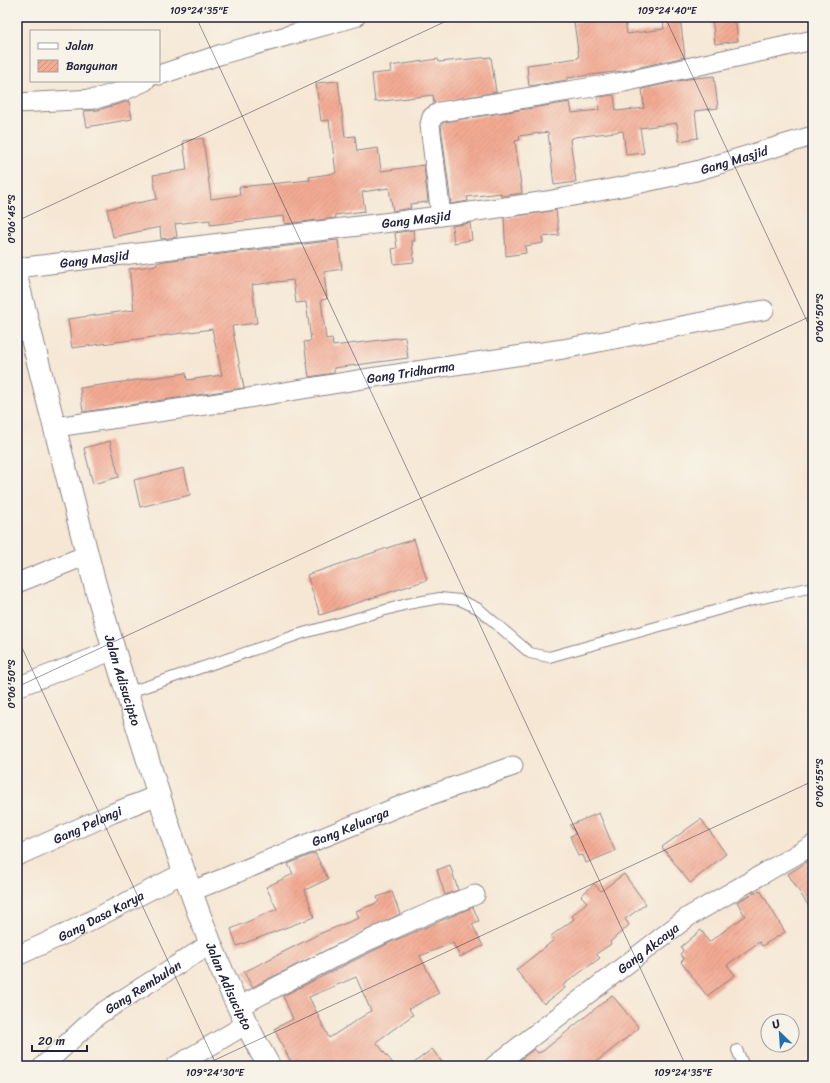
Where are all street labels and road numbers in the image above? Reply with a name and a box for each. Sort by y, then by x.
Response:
street label: Gang Masjid [698,138,772,181]
street label: Gang Masjid [380,203,453,235]
street label: Gang Masjid [59,243,131,274]
street label: Gang Tridharma [365,354,457,390]
street label: Jalan Adisucipto [98,631,148,729]
street label: Gang Pelangi [49,799,126,850]
street label: Gang Keluarga [308,800,393,853]
street label: Gang Dasa Karya [54,883,148,947]
street label: Gang Akcaya [612,916,684,979]
street label: Jalan Adisucipto [199,938,259,1034]
street label: Gang Rembulan [100,953,186,1020]

